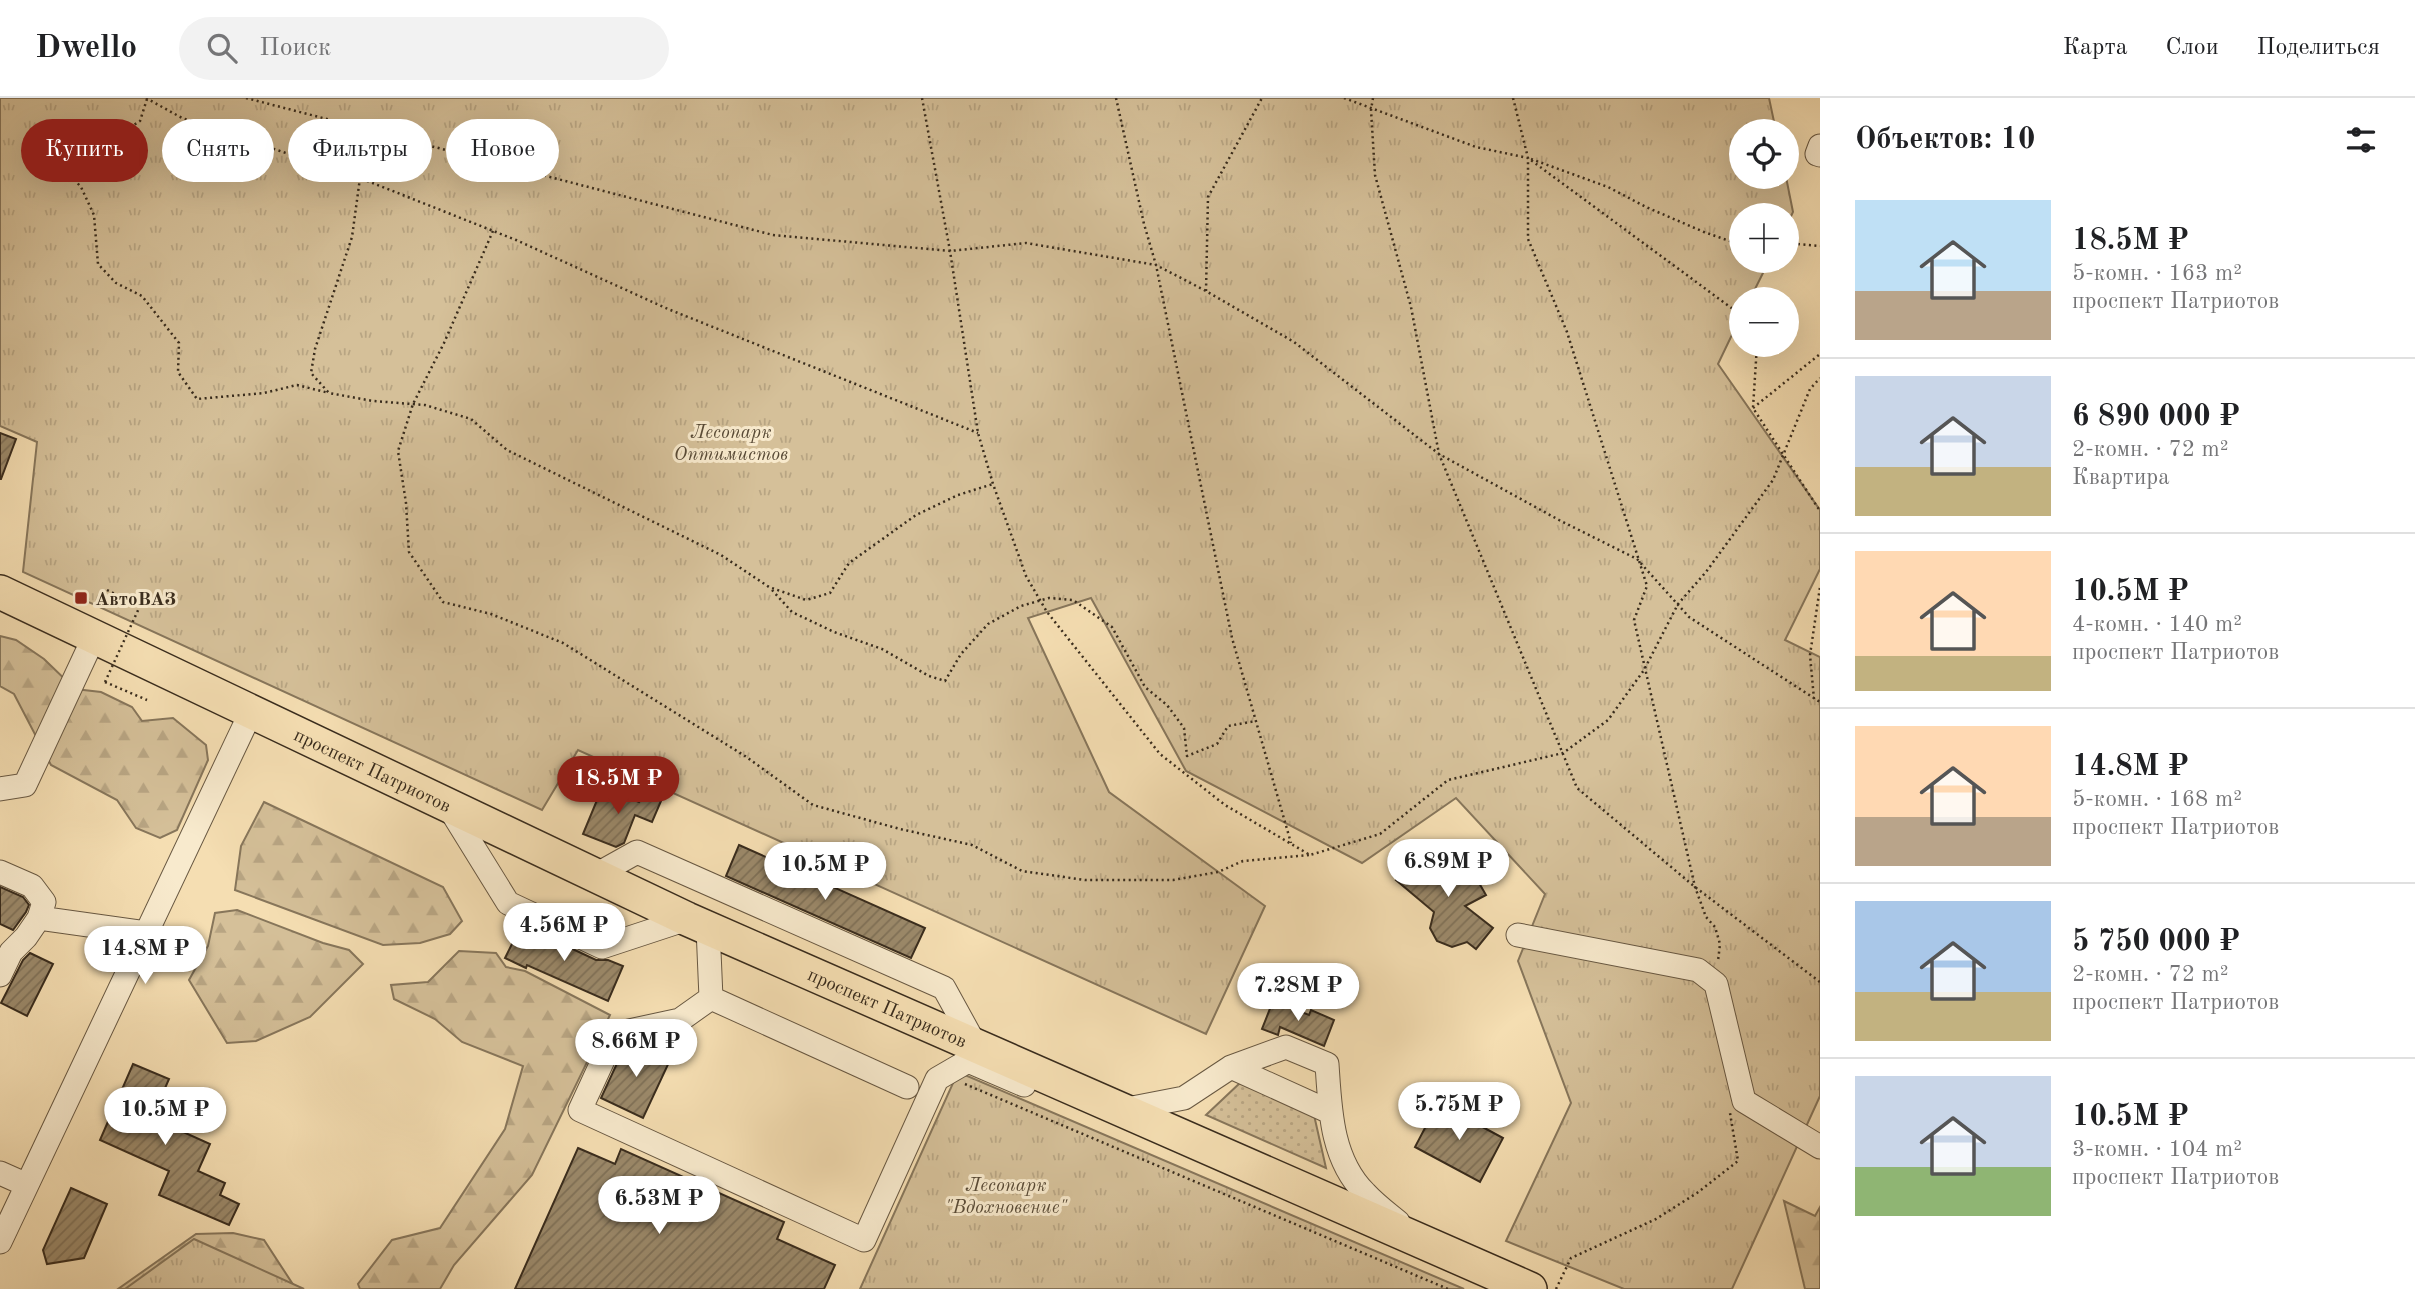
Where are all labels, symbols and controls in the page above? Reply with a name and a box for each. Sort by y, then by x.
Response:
search box [179,17,669,80]
icon: search [203,29,241,67]
text: Dwello [35,32,137,65]
text: Поиск [259,35,331,61]
text: Карта [2063,36,2128,60]
text: Слои [2166,36,2219,60]
text: Поделиться [2257,36,2380,60]
chip: Купить [21,119,148,182]
chip: Снять [162,119,274,182]
chip: Фильтры [288,119,432,182]
chip: Новое [446,119,559,182]
map controls [1729,119,1799,357]
button: locate [1729,119,1799,189]
icon: filters [2342,121,2380,159]
text: Объектов: 10 [1855,125,2035,155]
button: + [1729,203,1799,273]
text: 18.5M ₽ [2072,226,2189,256]
icon: home [1911,228,1995,312]
text: 5-комн. · 163 m² [2072,262,2242,285]
button: − [1729,287,1799,357]
text: проспект Патриотов [2072,290,2279,313]
text: 6 890 000 ₽ [2072,402,2240,432]
icon: home [1911,404,1995,488]
park label: Лесопарк Оптимистов [674,424,788,465]
text: 2-комн. · 72 m² [2072,438,2229,461]
text: Квартира [2072,466,2170,489]
text: 10.5M ₽ [2072,577,2189,607]
icon: home [1911,579,1995,663]
marker: АвтоВАЗ [73,590,89,606]
place label: АвтоВАЗ [95,591,176,610]
text: 4-комн. · 140 m² [2072,613,2242,636]
text: проспект Патриотов [2072,641,2279,664]
street label: проспект Патриотов [290,726,453,817]
text: 14.8M ₽ [2072,752,2189,782]
icon: home [1911,754,1995,838]
pin: 18.5M ₽ [553,756,683,816]
text: 18.5M ₽ [573,767,663,790]
text: 5-комн. · 168 m² [2072,788,2242,811]
text: проспект Патриотов [2072,816,2279,839]
pin: 6.89M ₽ [1383,840,1513,899]
pin: 10.5M ₽ [760,842,890,902]
text: 6.89M ₽ [1403,850,1493,873]
text: 10.5M ₽ [780,853,870,876]
pin: 4.56M ₽ [499,904,629,963]
text: 4.56M ₽ [519,914,609,937]
pin: 14.8M ₽ [80,926,210,986]
text: 5 750 000 ₽ [2072,927,2240,957]
icon: home [1911,929,1995,1013]
text: 14.8M ₽ [100,937,190,960]
text: 2-комн. · 72 m² [2072,963,2229,986]
pin: 7.28M ₽ [1233,964,1363,1023]
street label: проспект Патриотов [804,966,969,1053]
text: 7.28M ₽ [1253,974,1343,997]
text: проспект Патриотов [2072,991,2279,1014]
pin: 8.66M ₽ [571,1020,701,1079]
text: 8.66M ₽ [591,1030,681,1053]
pin: 5.75M ₽ [1394,1082,1524,1142]
pin: 10.5M ₽ [100,1088,230,1147]
text: 5.75M ₽ [1414,1093,1504,1116]
text: 10.5M ₽ [120,1098,210,1121]
text: 10.5M ₽ [2072,1102,2189,1132]
icon: home [1911,1104,1995,1188]
text: 3-комн. · 104 m² [2072,1138,2242,1161]
text: проспект Патриотов [2072,1166,2279,1189]
pin: 6.53M ₽ [594,1176,724,1236]
park label: Лесопарк "Вдохновение" [945,1177,1067,1218]
text: 6.53M ₽ [614,1187,704,1210]

